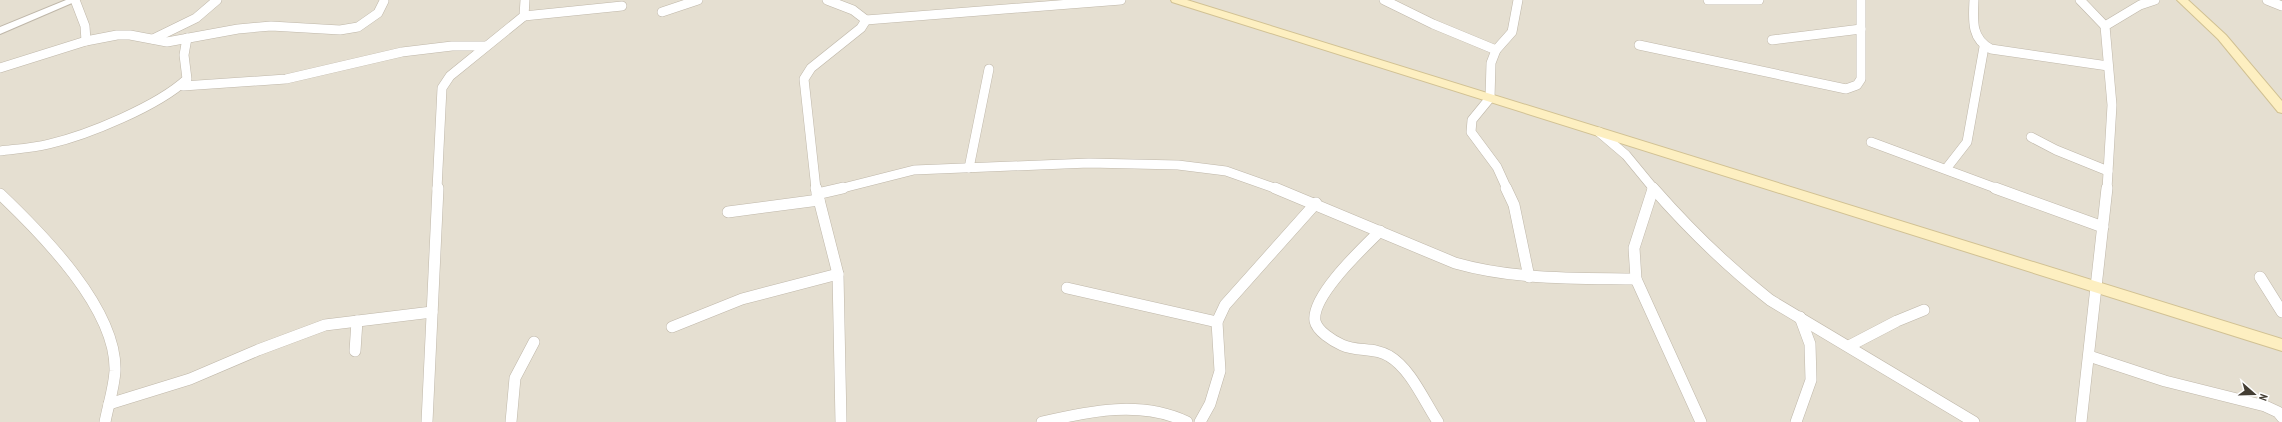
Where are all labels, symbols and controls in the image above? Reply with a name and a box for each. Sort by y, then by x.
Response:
north arrow [2234,374,2274,414]
text: N [2256,392,2271,403]

